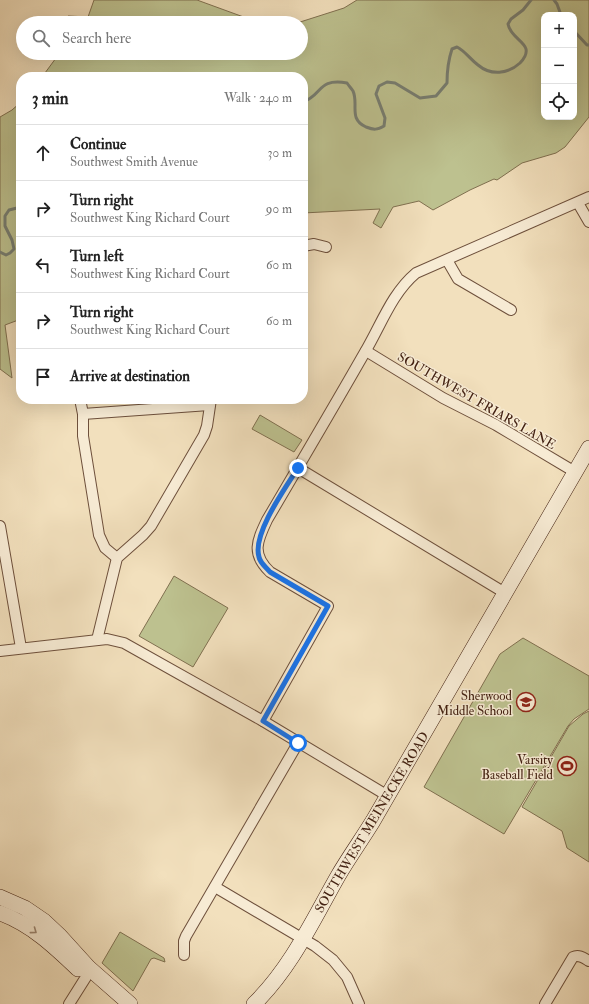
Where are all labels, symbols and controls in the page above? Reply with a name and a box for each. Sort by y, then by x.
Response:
map controls [541,12,577,120]
button: + [541,12,577,48]
search box [16,16,308,60]
icon: search [30,27,52,49]
text: Search here [62,29,131,48]
button: − [541,48,577,84]
button: locate [541,84,577,120]
text: 3 min [32,88,69,109]
text: Walk · 240 m [224,90,292,106]
text: Continue [70,135,126,154]
icon: ahead [32,142,54,164]
text: 30 m [268,145,292,161]
text: Southwest Smith Avenue [70,154,198,170]
text: Turn right [70,191,133,210]
icon: right [32,198,54,220]
text: 90 m [266,201,292,217]
text: Southwest King Richard Court [70,210,230,226]
text: Turn left [70,247,124,266]
icon: left [32,254,54,276]
text: 60 m [266,257,292,273]
text: Southwest King Richard Court [70,266,230,282]
text: Turn right [70,303,133,322]
icon: right [32,310,54,332]
text: 60 m [266,313,292,329]
text: Southwest King Richard Court [70,322,230,338]
street label: SOUTHWEST FRIARS LANE [394,349,559,453]
icon: arrive [32,366,54,388]
text: Arrive at destination [70,367,190,386]
route end [289,459,307,477]
place label: Sherwood Middle School [437,688,513,719]
school or university icon: Sherwood Middle School [515,691,537,713]
street label: SOUTHWEST MEINECKE ROAD [311,729,432,916]
route start [289,734,307,752]
place label: Varsity Baseball Field [482,752,554,783]
sports icon: Varsity Baseball Field [556,755,578,777]
one-way arrow [30,926,37,933]

